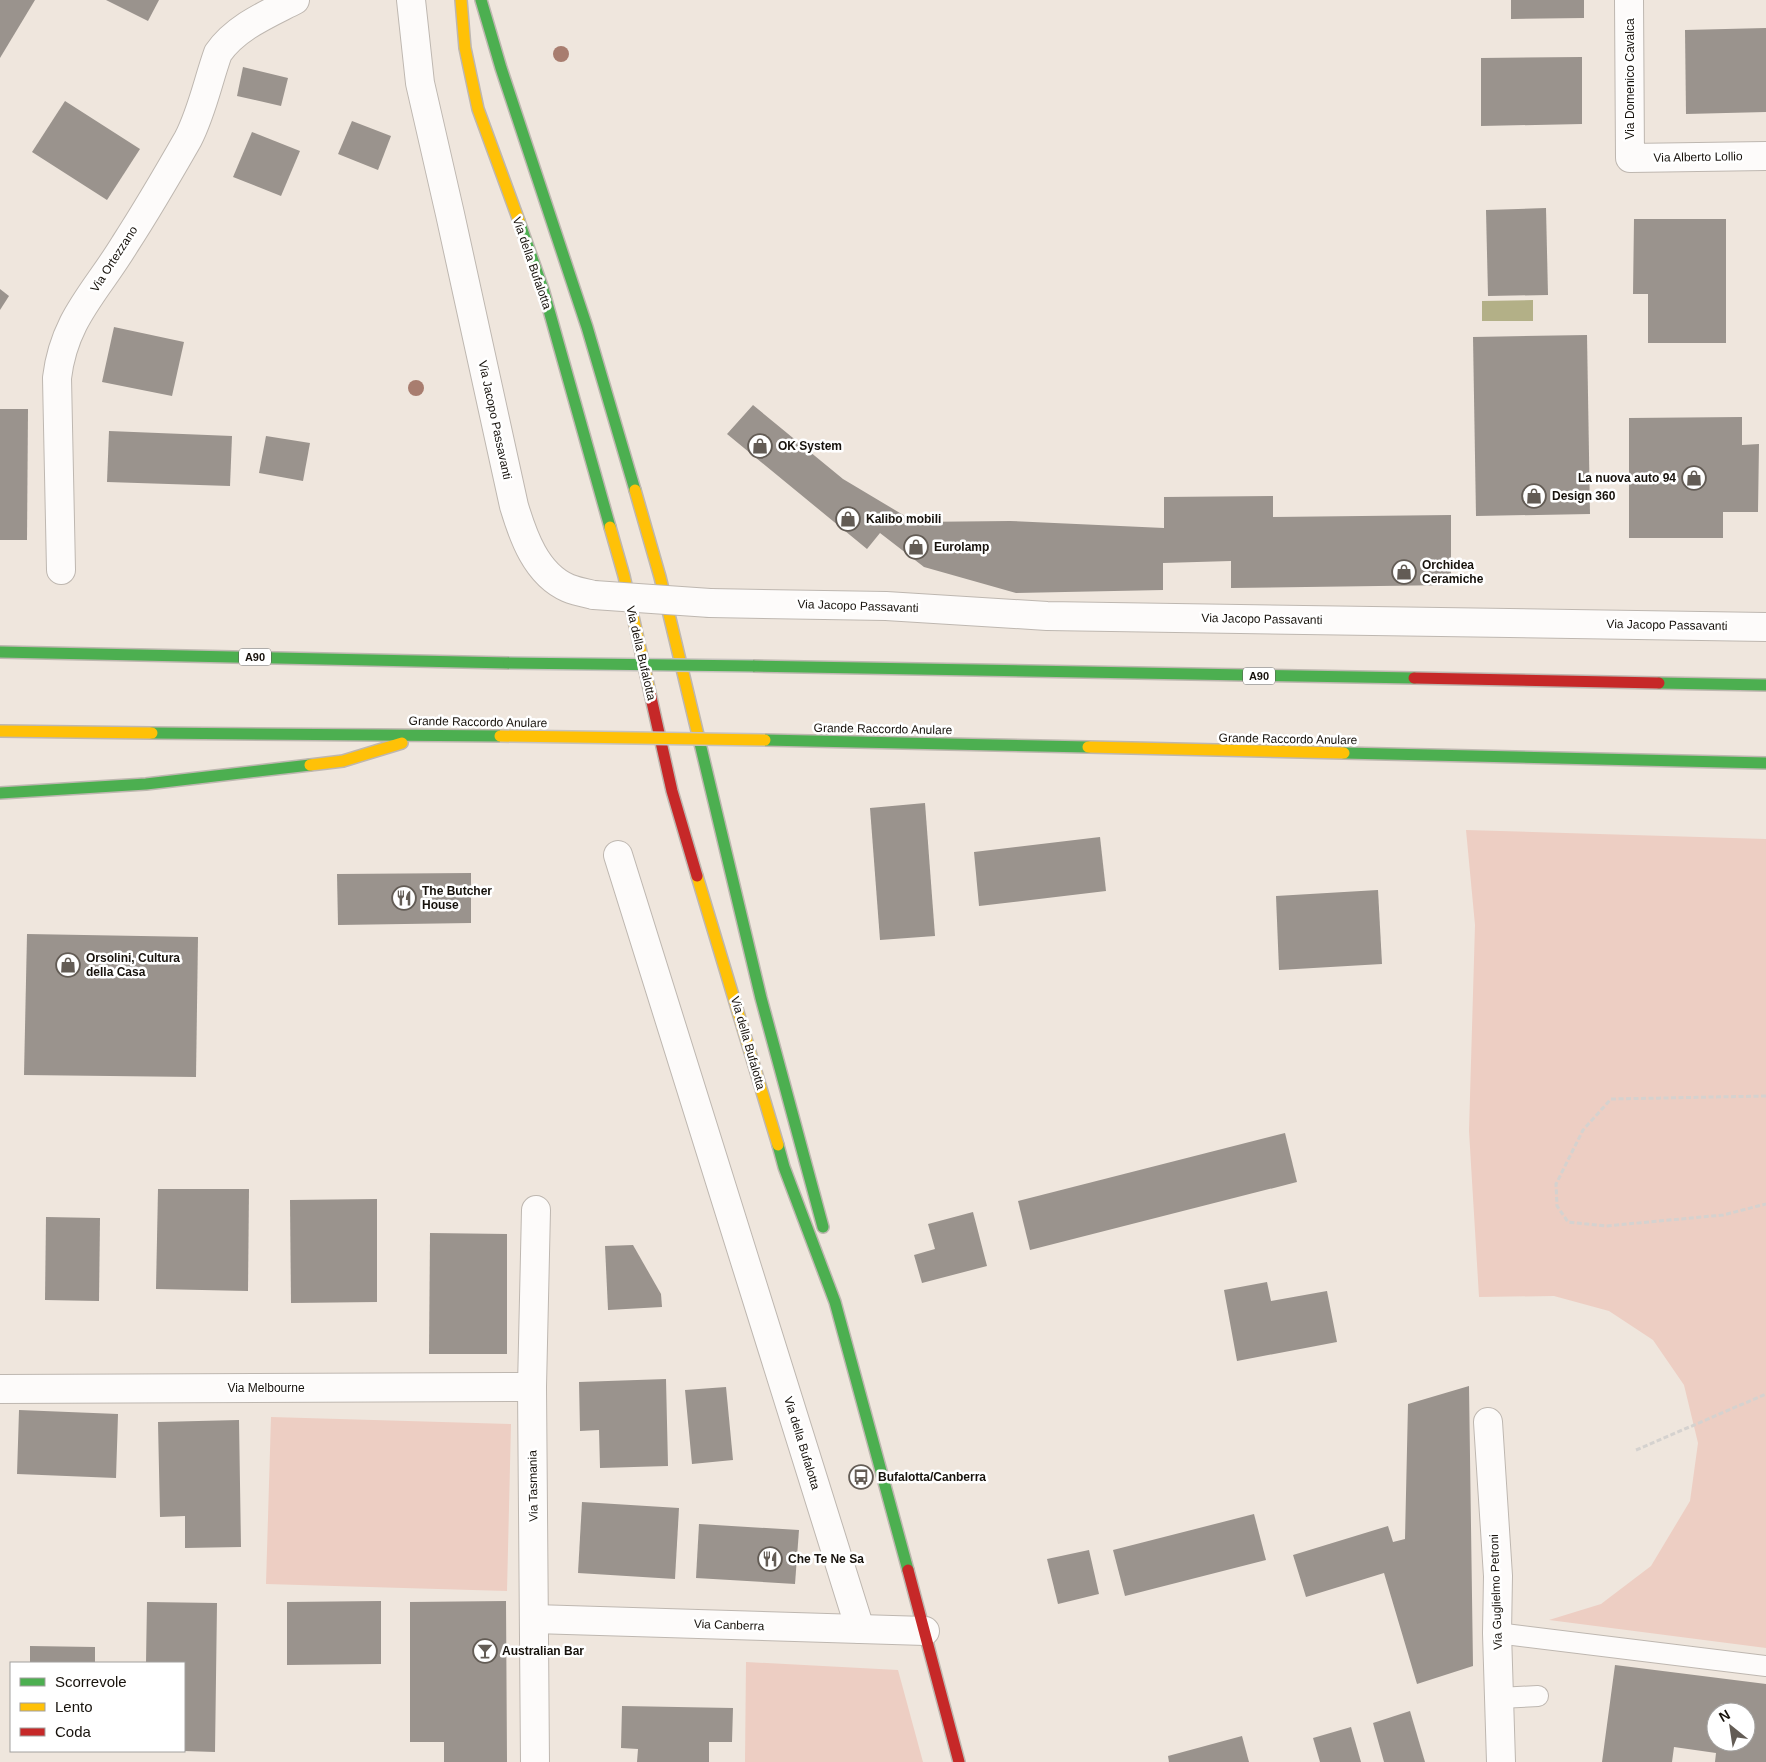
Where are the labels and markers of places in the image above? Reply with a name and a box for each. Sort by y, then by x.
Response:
shop icon: OK System [747,433,773,459]
place label: OK System [778,439,842,453]
shop icon: La nuova auto 94 [1681,465,1707,491]
place label: La nuova auto 94 [1578,471,1676,485]
shop icon: Design 360 [1521,483,1547,509]
place label: Design 360 [1552,489,1616,503]
shop icon: Kalibo mobili [835,506,861,532]
place label: Kalibo mobili [866,512,941,526]
shop icon: Eurolamp [903,534,929,560]
place label: Eurolamp [934,540,989,554]
place label: Orchidea Ceramiche [1422,558,1484,586]
shop icon: Orchidea Ceramiche [1391,559,1417,585]
place label: The Butcher House [422,884,492,912]
restaurant icon: The Butcher House [391,885,417,911]
place label: Orsolini, Cultura della Casa [86,951,180,979]
shop icon: Orsolini, Cultura della Casa [55,952,81,978]
bus stop icon: Bufalotta/Canberra [848,1464,874,1490]
place label: Bufalotta/Canberra [878,1470,986,1484]
restaurant icon: Che Te Ne Sa [757,1546,783,1572]
place label: Che Te Ne Sa [788,1552,864,1566]
bar icon: Australian Bar [472,1638,498,1664]
place label: Australian Bar [502,1644,584,1658]

